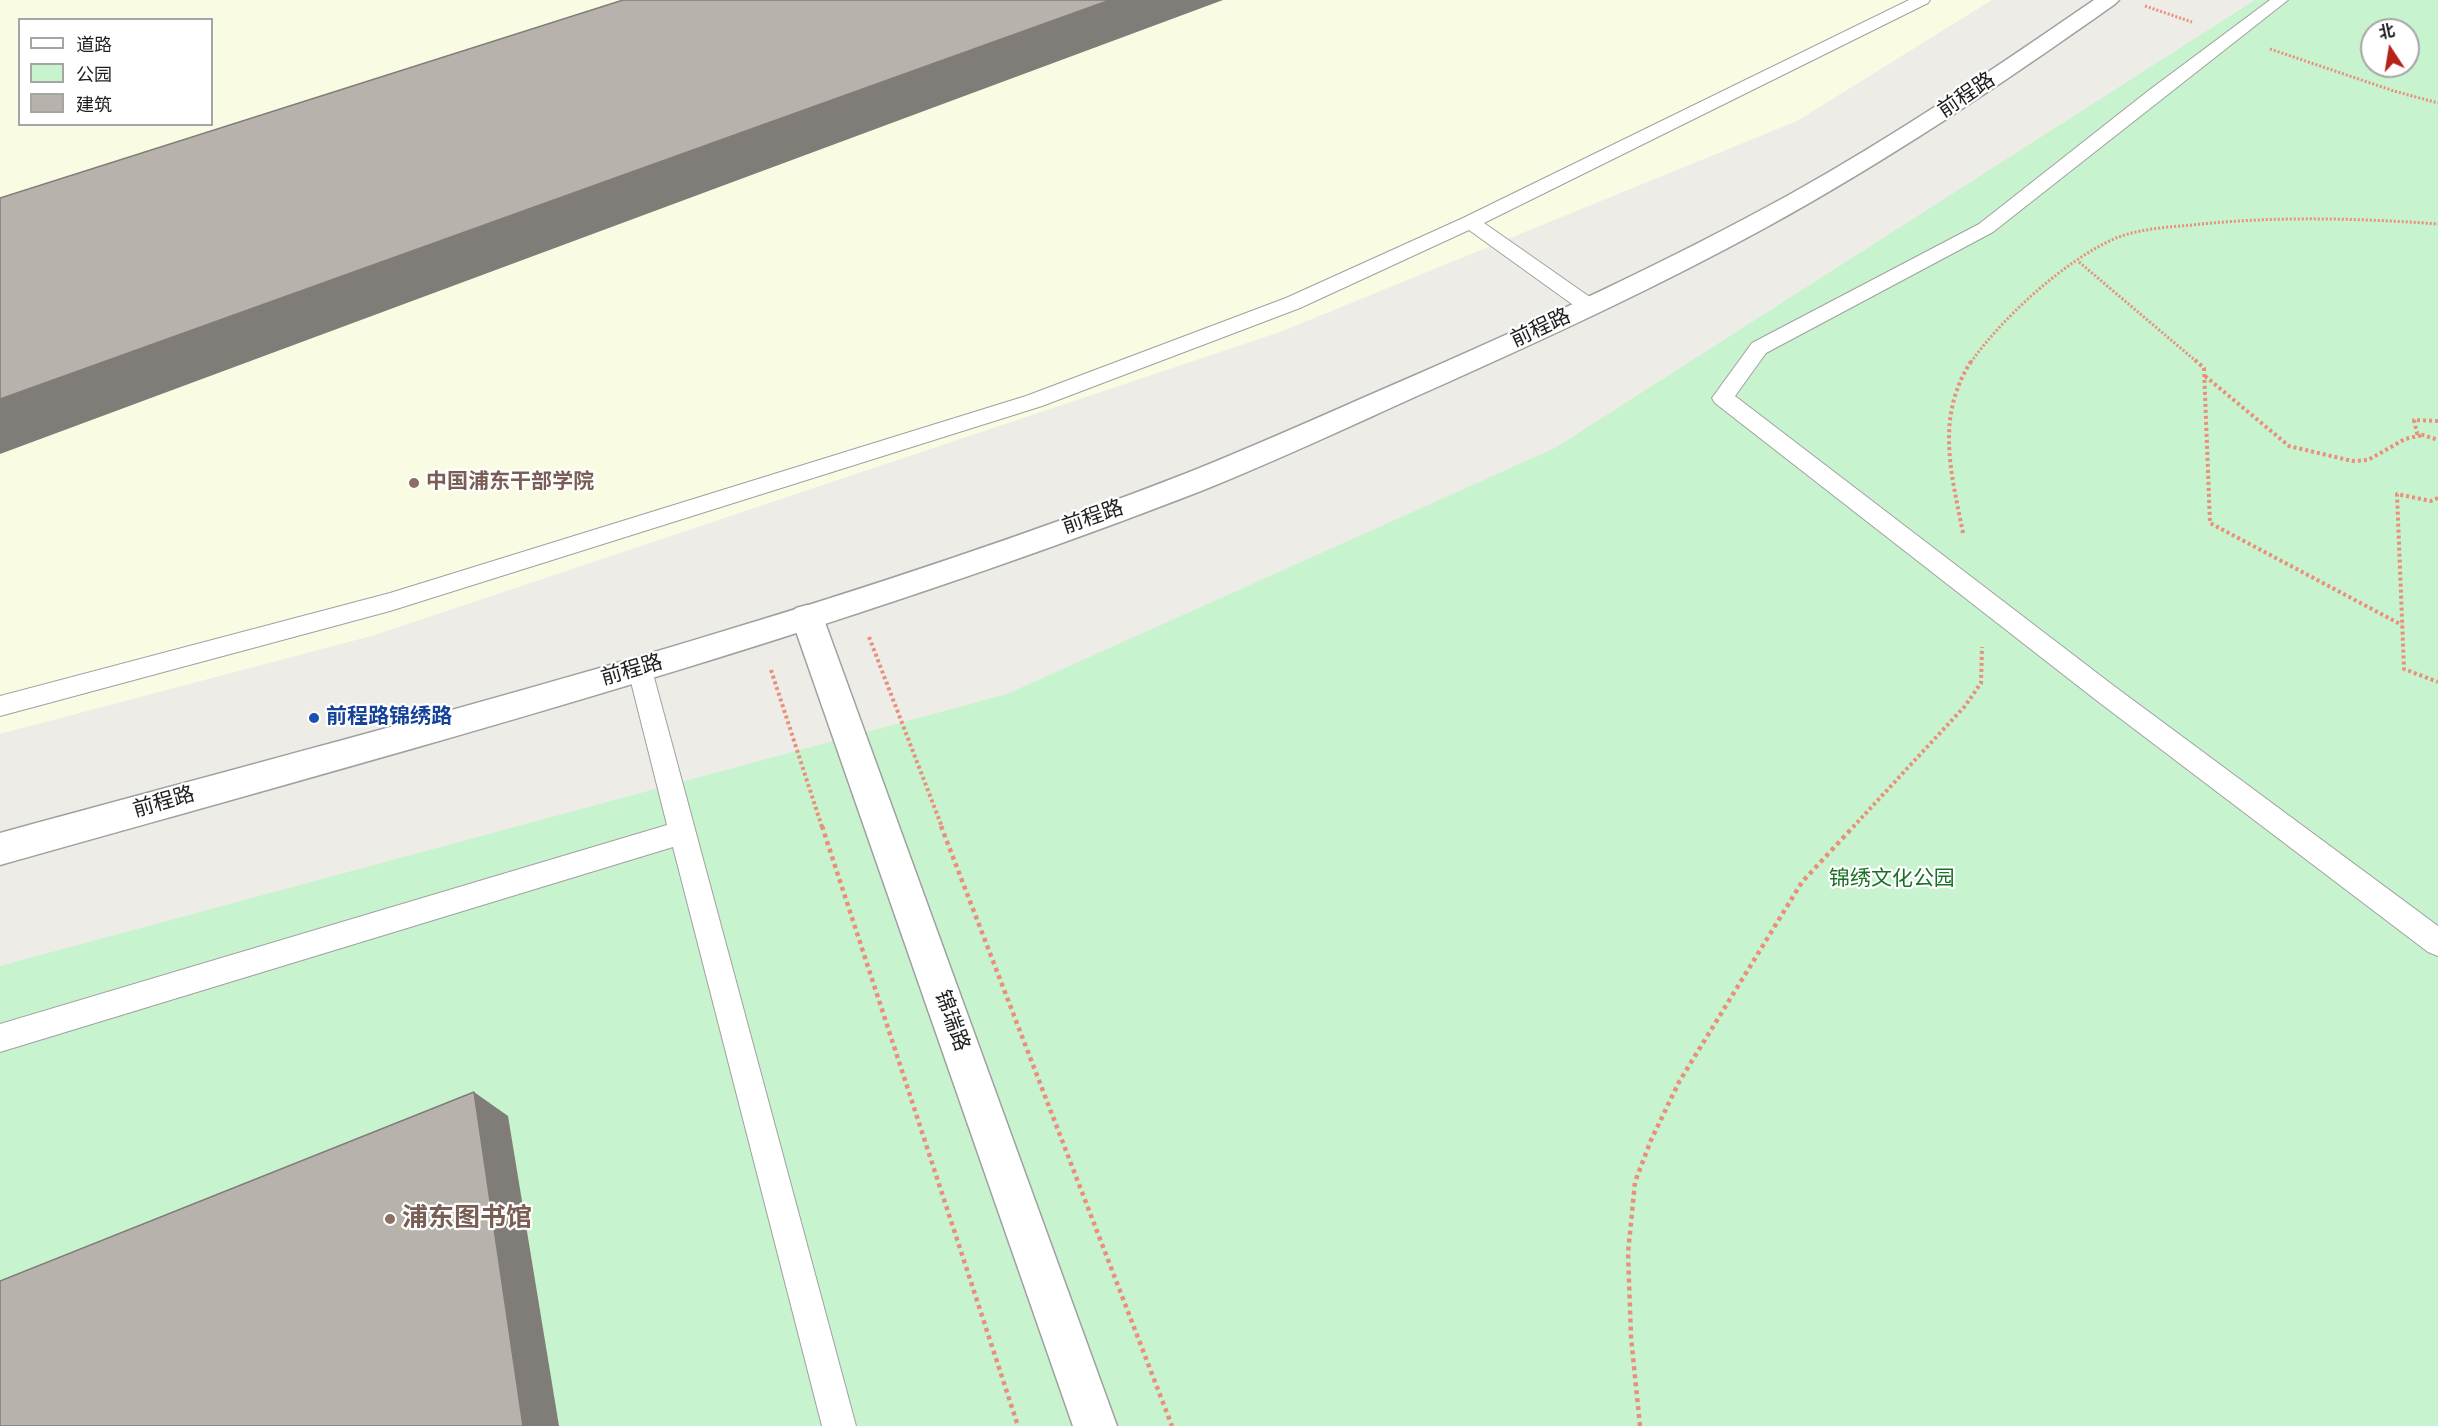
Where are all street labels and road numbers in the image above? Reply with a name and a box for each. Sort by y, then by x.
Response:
street label: 前程路 [1934,68,2000,124]
street label: 前程路 [1507,304,1575,354]
street label: 前程路 [1059,496,1127,540]
street label: 前程路 [598,650,666,692]
street label: 前程路 [130,782,198,824]
street label: 锦瑞路 [928,987,974,1055]

